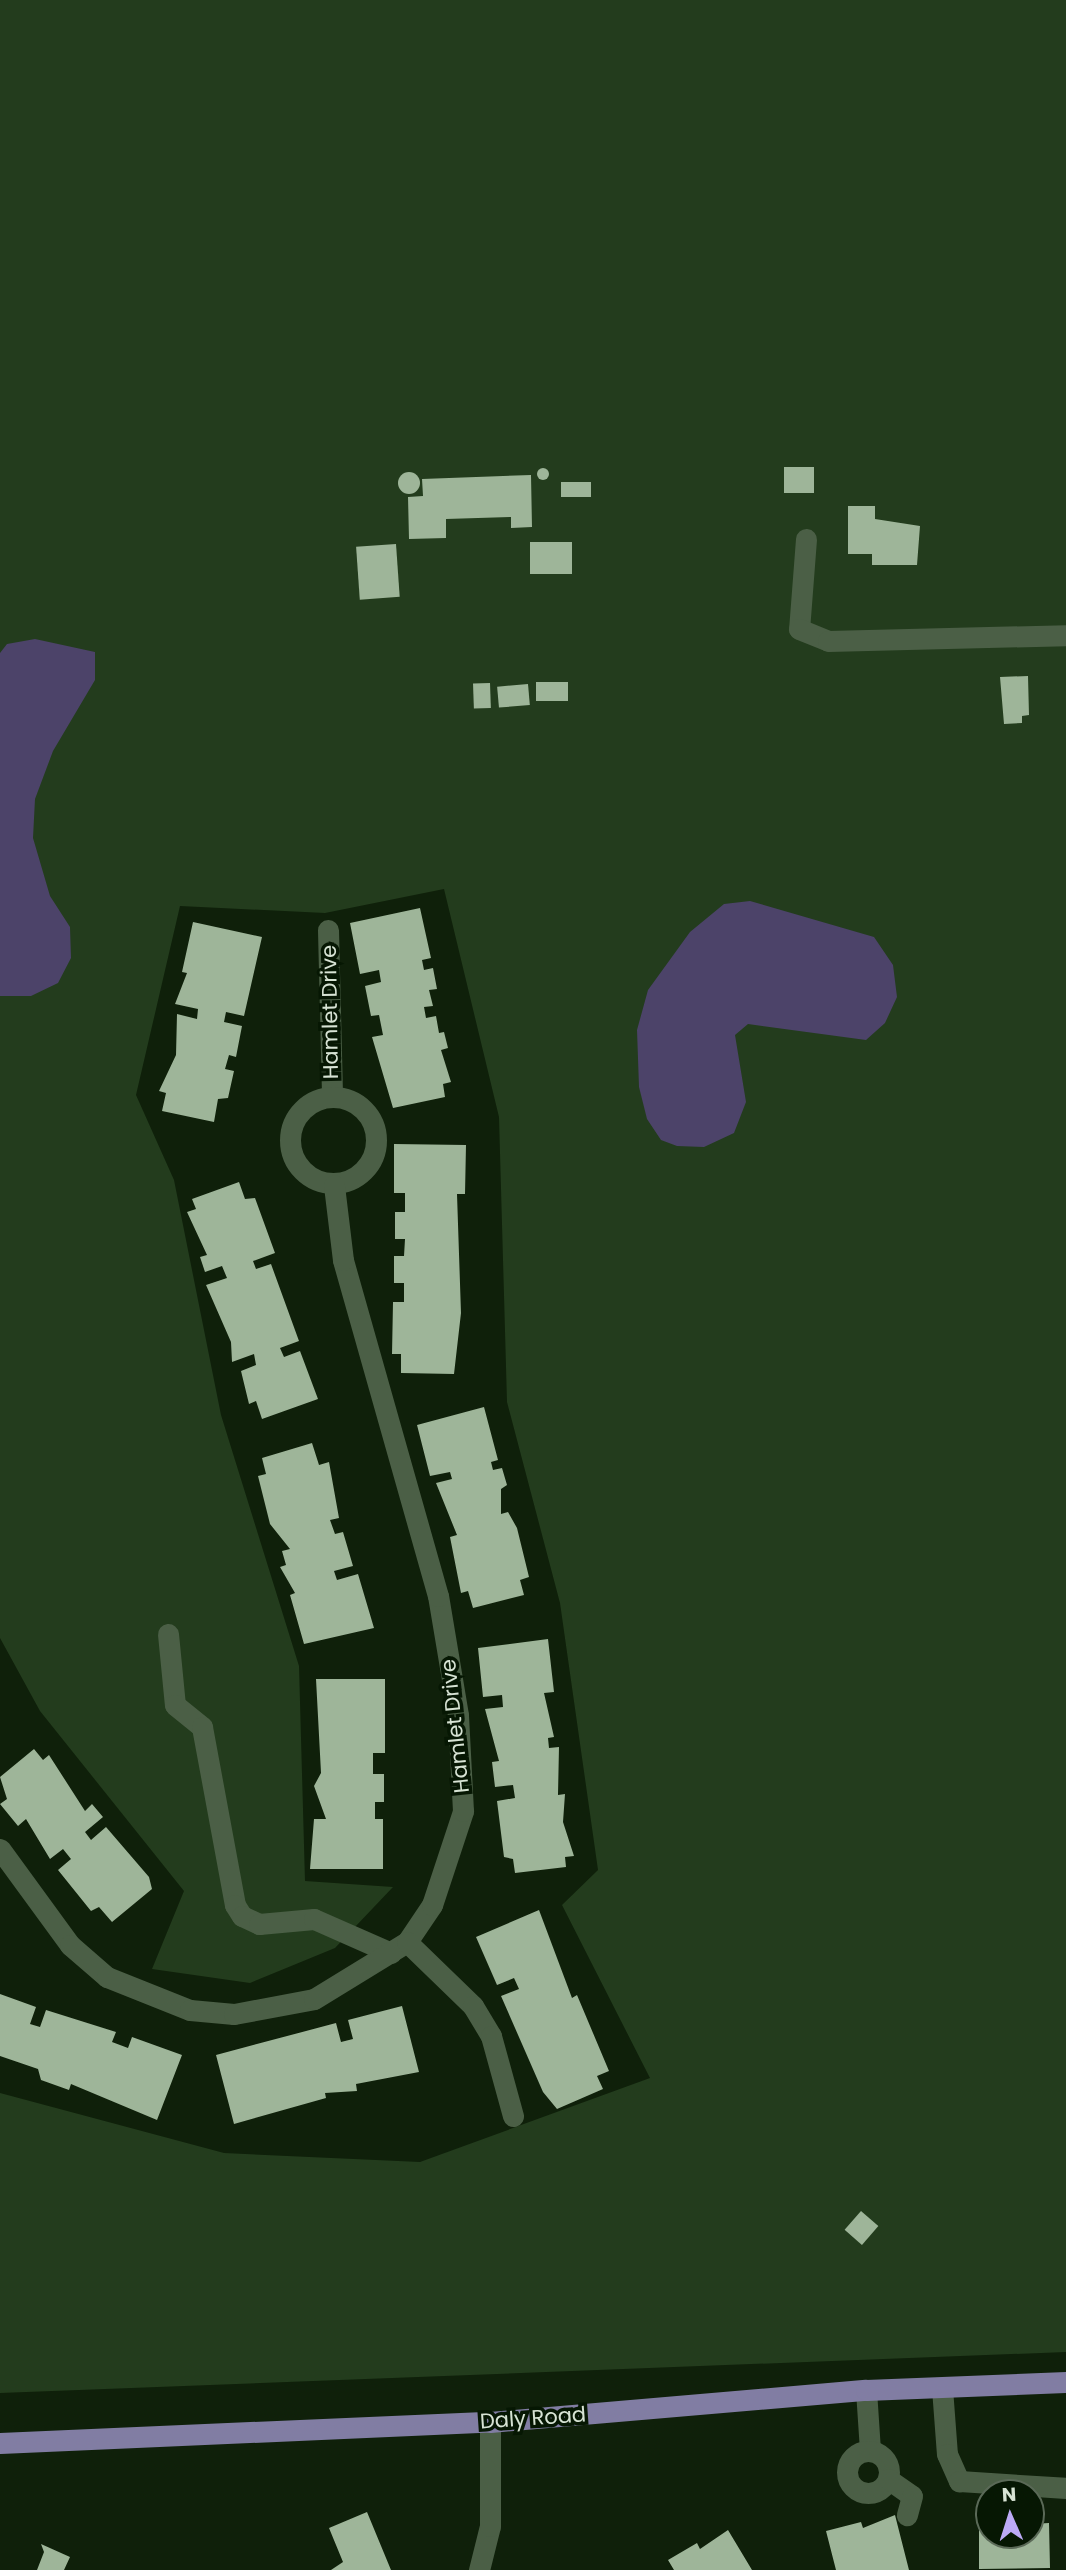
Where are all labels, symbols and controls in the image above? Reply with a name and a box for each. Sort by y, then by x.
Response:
street label: Hamlet Drive [316,945,344,1079]
street label: Hamlet Drive [435,1658,475,1794]
street label: Daly Road [479,2402,587,2434]
north arrow [975,2479,1045,2549]
text: N [1001,2481,1017,2508]

